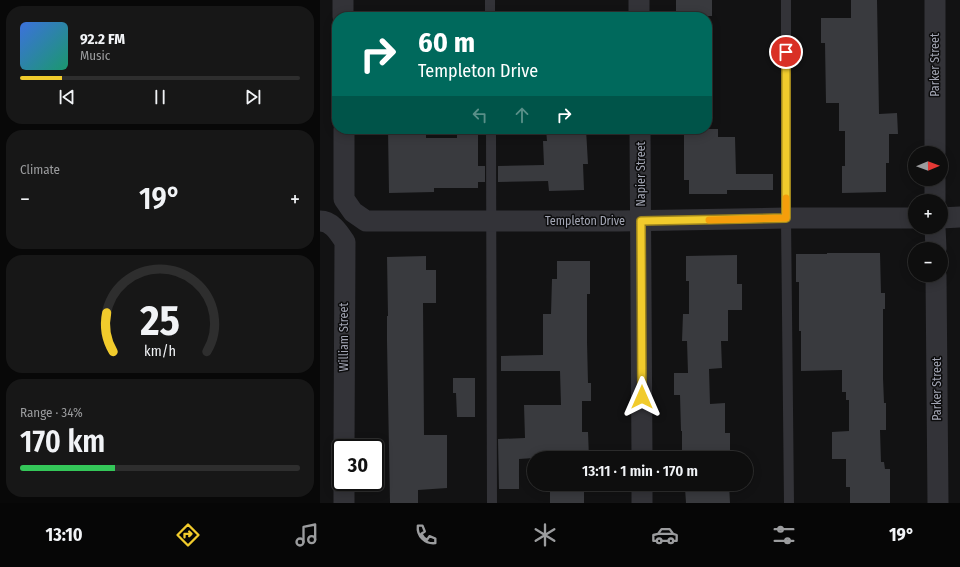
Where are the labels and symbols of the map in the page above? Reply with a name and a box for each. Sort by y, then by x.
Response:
street label: Parker Street [928,33,942,97]
pin [769,35,803,69]
street label: Napier Street [634,141,648,207]
north arrow [908,146,948,186]
street label: Templeton Drive [545,214,625,228]
street label: William Street [337,303,351,371]
street label: Parker Street [930,357,944,421]
position arrow [621,376,663,418]
speed limit sign: 30 [332,439,384,491]

